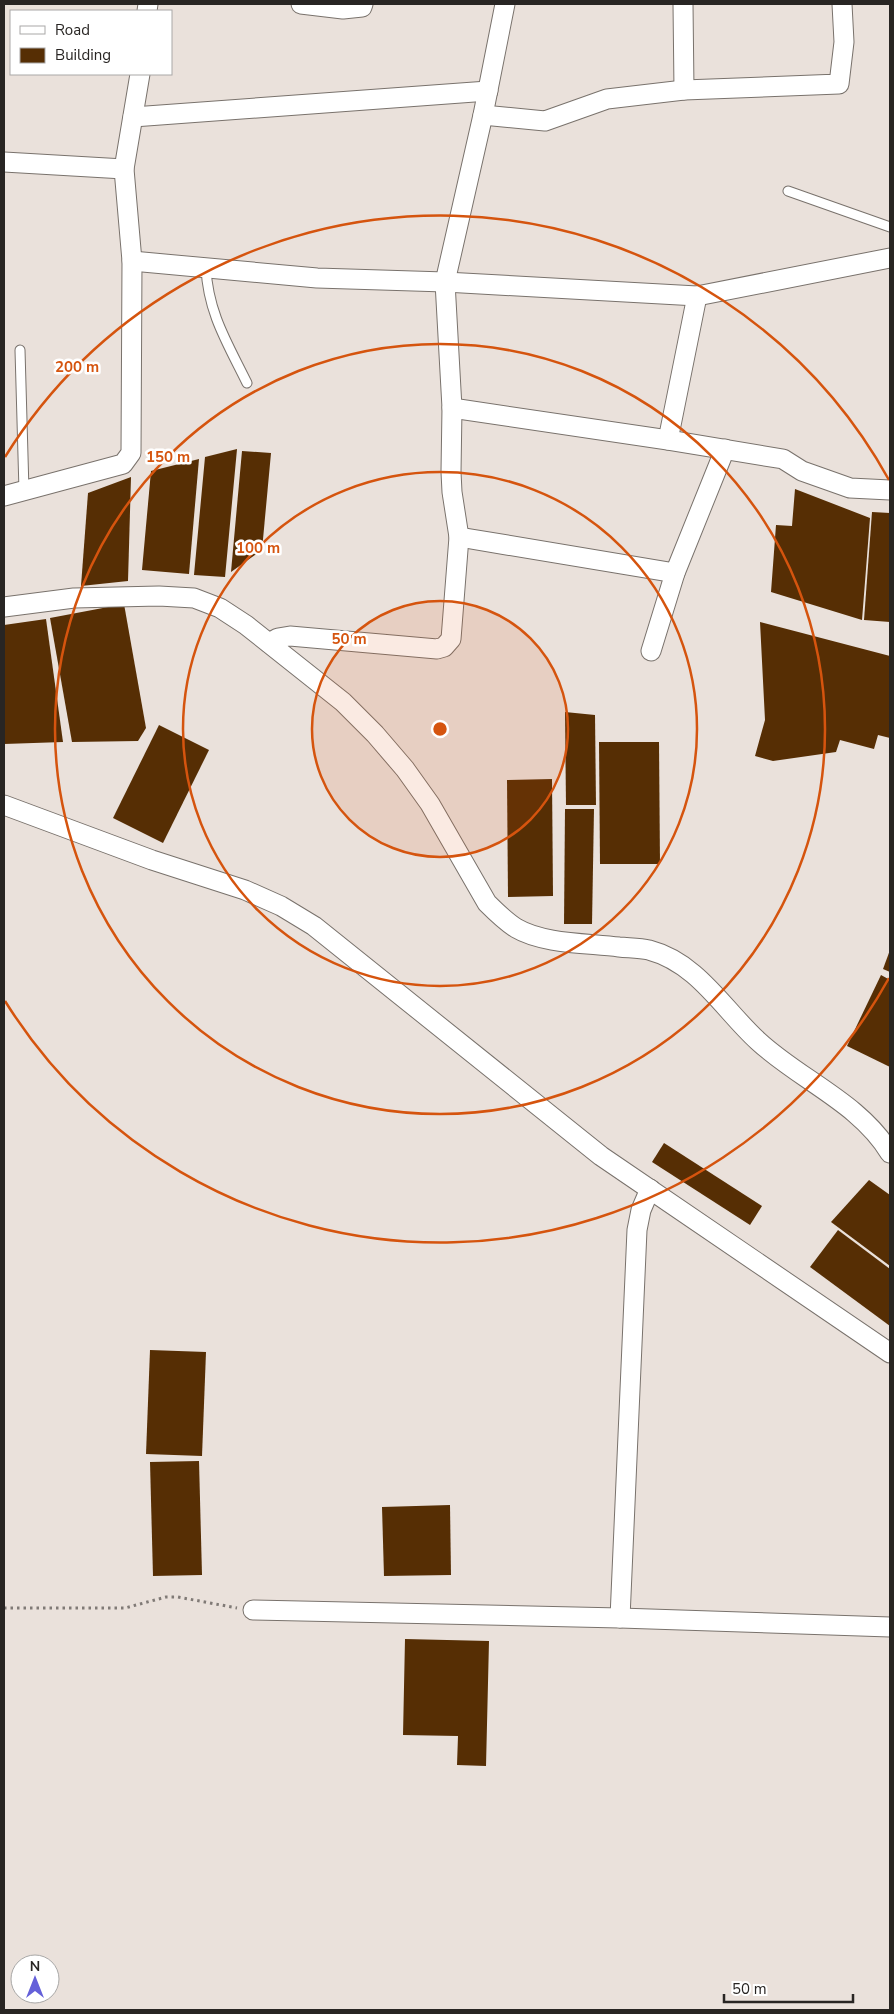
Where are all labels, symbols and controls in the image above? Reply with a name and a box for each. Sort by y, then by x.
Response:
legend [10,10,172,75]
text: Road [55,20,90,40]
text: Building [55,45,111,65]
text: 200 m [55,357,99,377]
text: 150 m [146,447,190,467]
text: 100 m [236,538,280,558]
text: 50 m [331,629,367,649]
centre of rings [431,720,449,738]
north arrow [10,1954,60,2004]
text: N [30,1957,40,1976]
scale bar [724,1972,853,2004]
text: 50 m [732,1979,767,1999]

